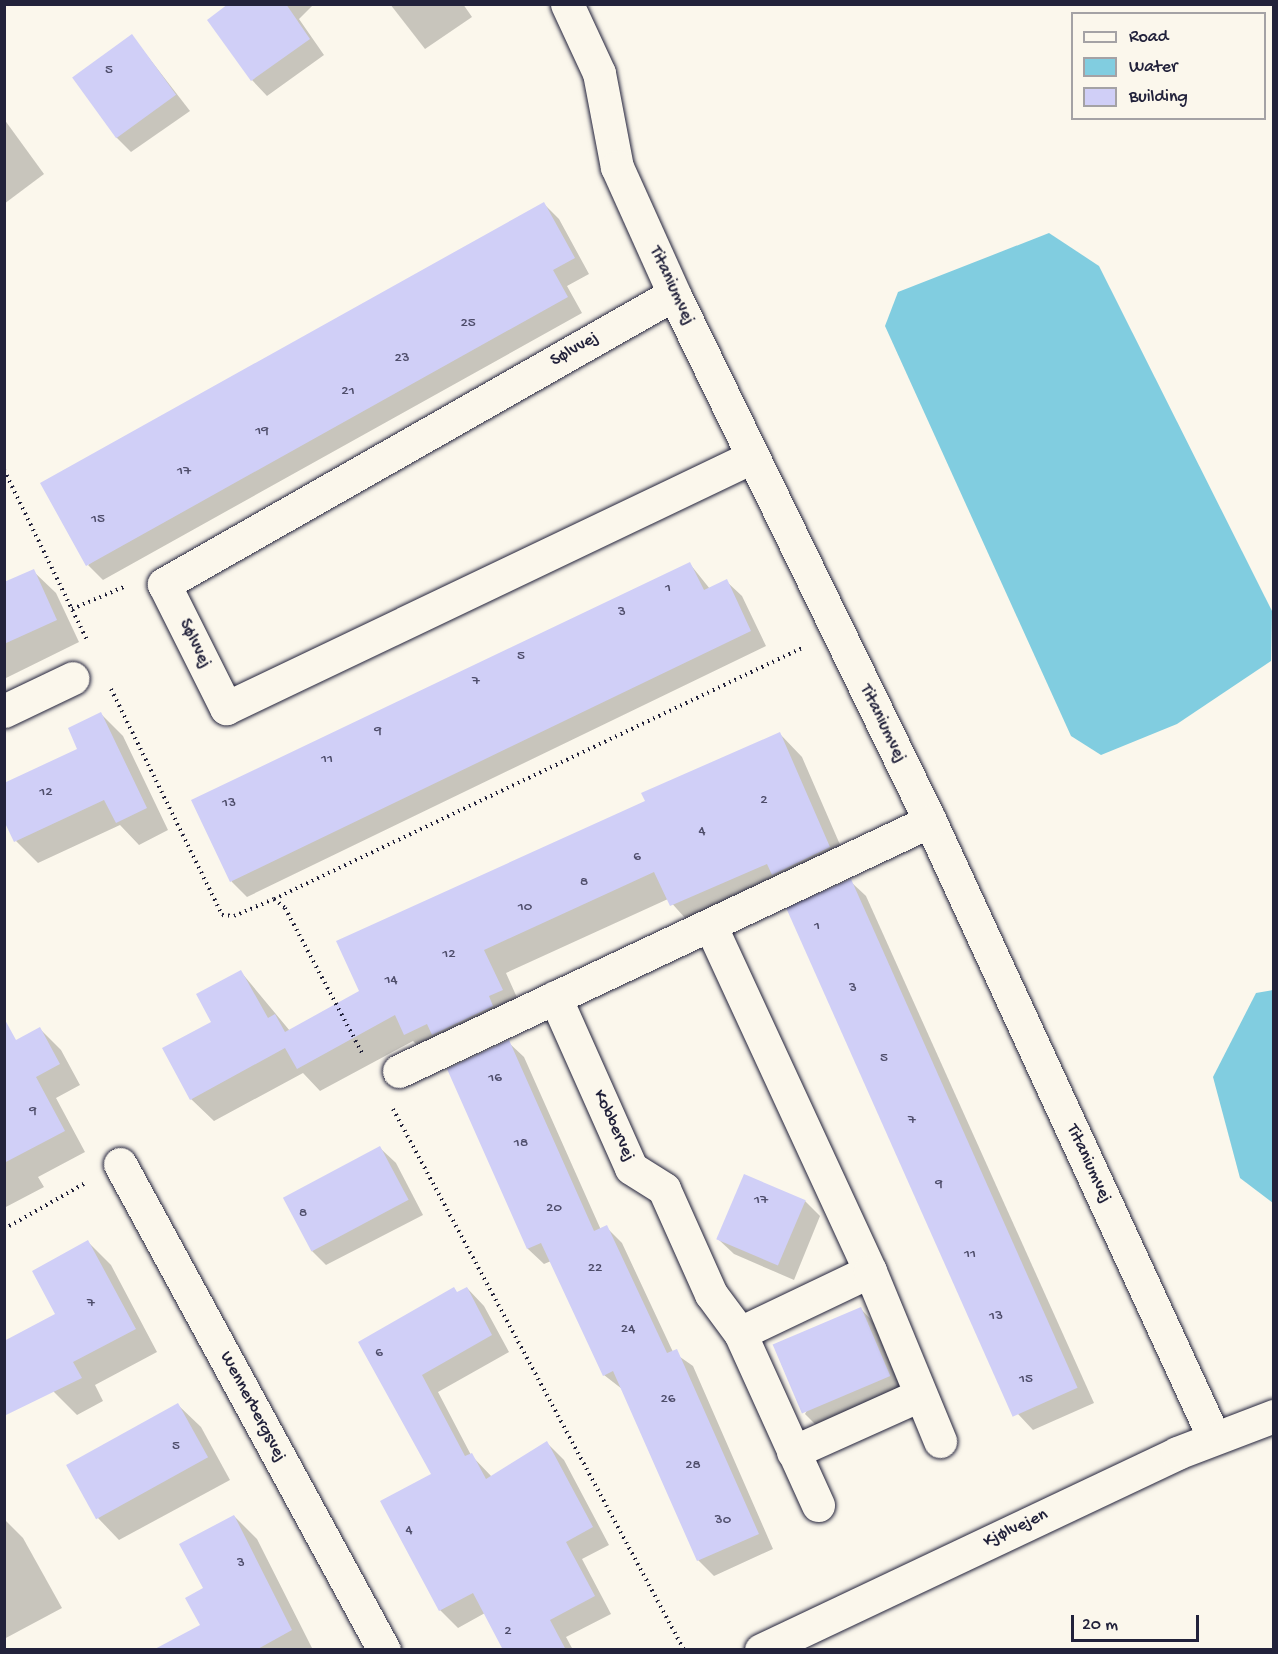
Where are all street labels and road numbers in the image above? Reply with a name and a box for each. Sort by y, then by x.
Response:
street label: Titaniumvej [643,243,699,329]
street label: Sølvvej [547,328,603,372]
street label: Sølvvej [173,616,215,672]
street label: Titaniumvej [854,681,910,767]
street label: Kobbervej [587,1087,639,1165]
street label: Titaniumvej [1060,1121,1116,1207]
street label: Wennerbergsvej [214,1348,290,1466]
street label: Kjølvejen [980,1505,1052,1553]

